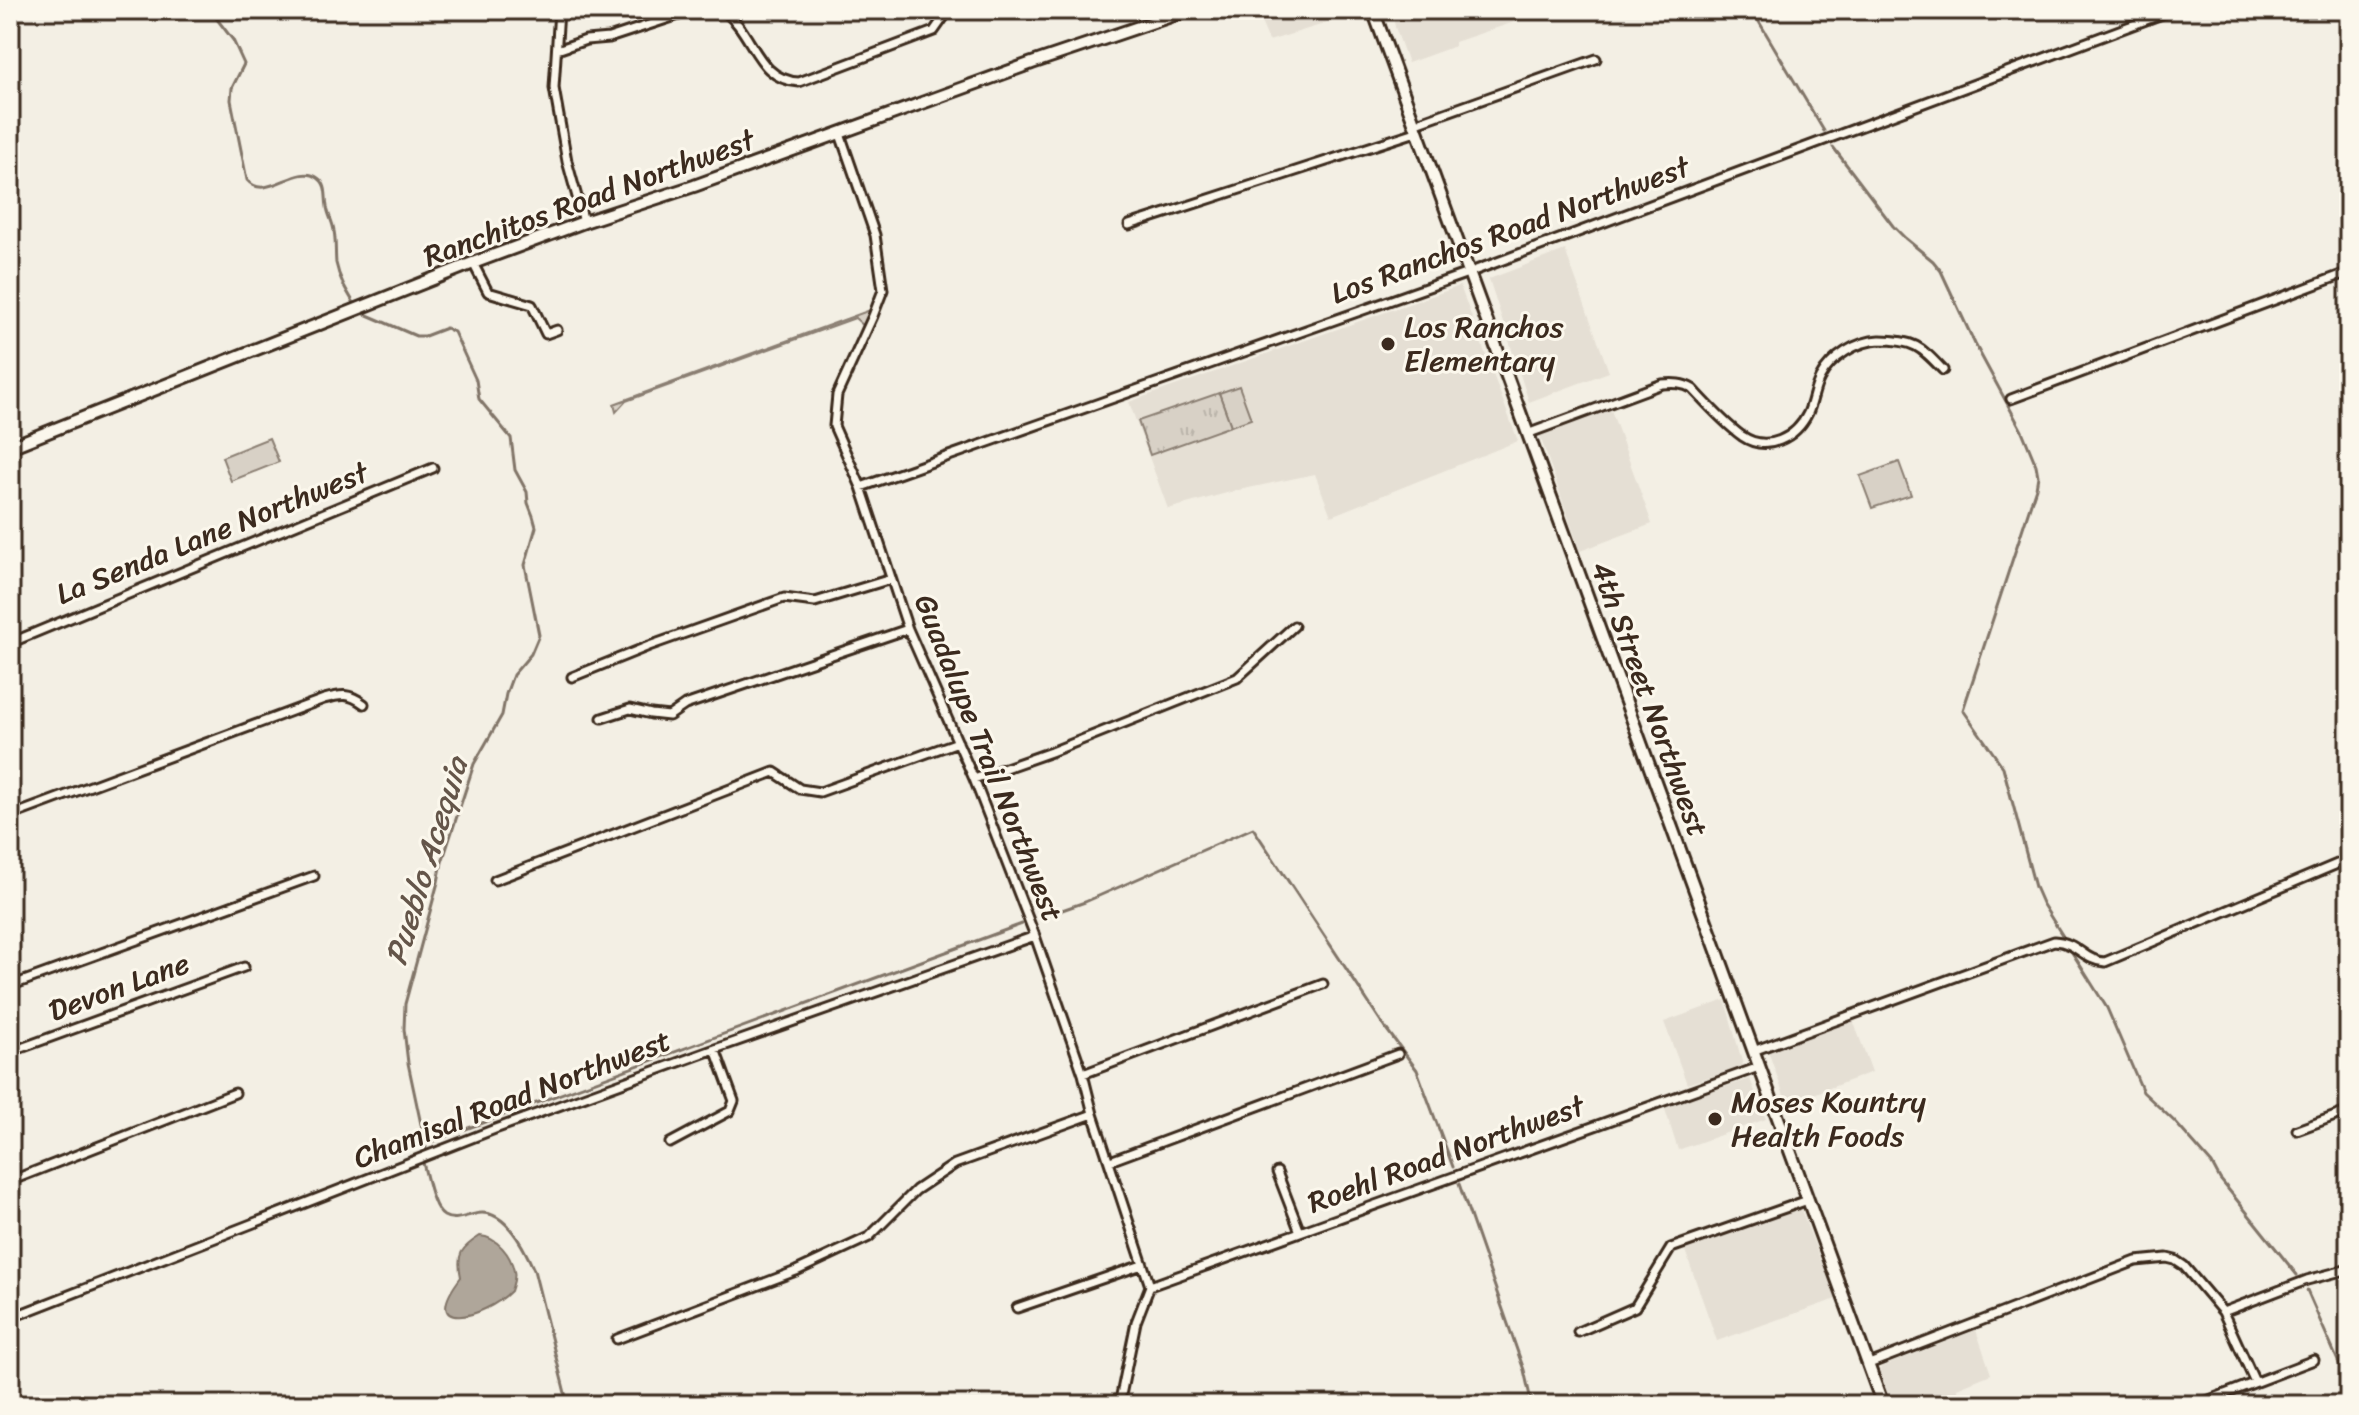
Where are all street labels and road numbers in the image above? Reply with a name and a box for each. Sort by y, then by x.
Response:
street label: Ranchitos Road Northwest [416,112,764,283]
street label: Los Ranchos Road Northwest [1323,139,1699,320]
street label: La Senda Lane Northwest [47,445,378,620]
street label: 4th Street Northwest [1575,553,1725,845]
street label: Guadalupe Trail Northwest [898,586,1080,930]
street label: Devon Lane [41,936,197,1038]
street label: Chamisal Road Northwest [345,1013,679,1185]
street label: Roehl Road Northwest [1300,1078,1594,1229]

